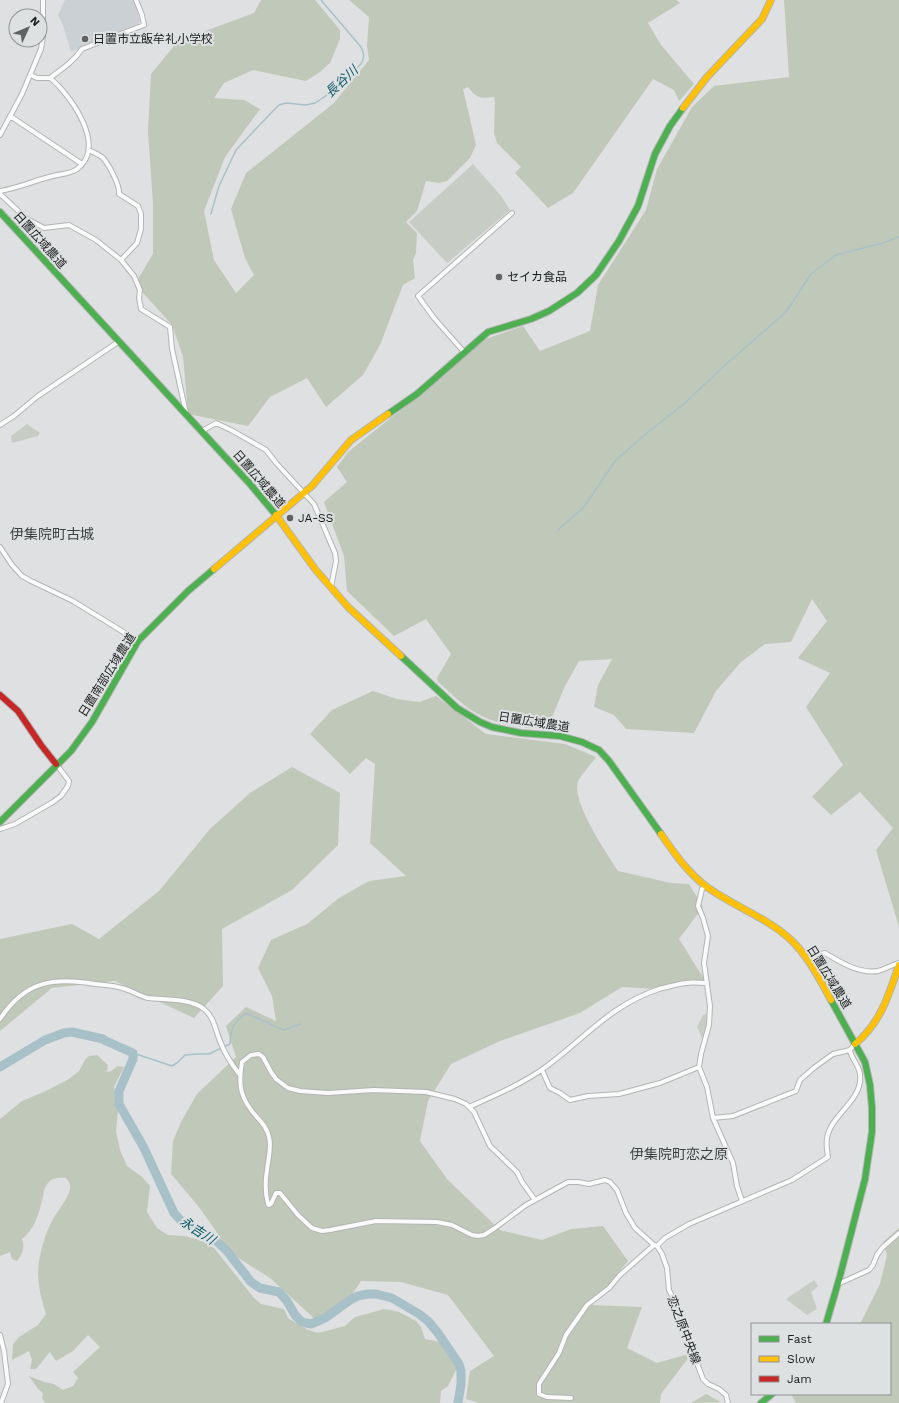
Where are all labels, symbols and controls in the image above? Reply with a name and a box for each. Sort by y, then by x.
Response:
north arrow [8,8,48,48]
text: N [27,14,42,29]
place label: 日置市立飯牟礼小学校 [93,32,213,46]
marker: 日置市立飯牟礼小学校 [80,34,90,44]
water label: 長谷川 [322,61,362,100]
street label: 日置広域農道 [11,209,69,271]
place label: セイカ食品 [507,270,567,284]
marker: セイカ食品 [494,272,504,282]
street label: 日置広域農道 [230,447,288,511]
place label: JA-SS [298,511,333,525]
marker: JA-SS [285,513,295,523]
district label: 伊集院町古城 [10,526,94,542]
street label: 日置南部広域農道 [76,631,138,719]
street label: 日置広域農道 [497,709,571,735]
street label: 日置広域農道 [804,943,854,1011]
district label: 伊集院町恋之原 [630,1146,728,1162]
water label: 永吉川 [177,1214,220,1248]
street label: 恋之原中央線 [665,1294,703,1366]
legend [751,1323,891,1395]
text: Fast [787,1332,812,1346]
text: Slow [787,1352,815,1366]
text: Jam [787,1372,812,1386]

